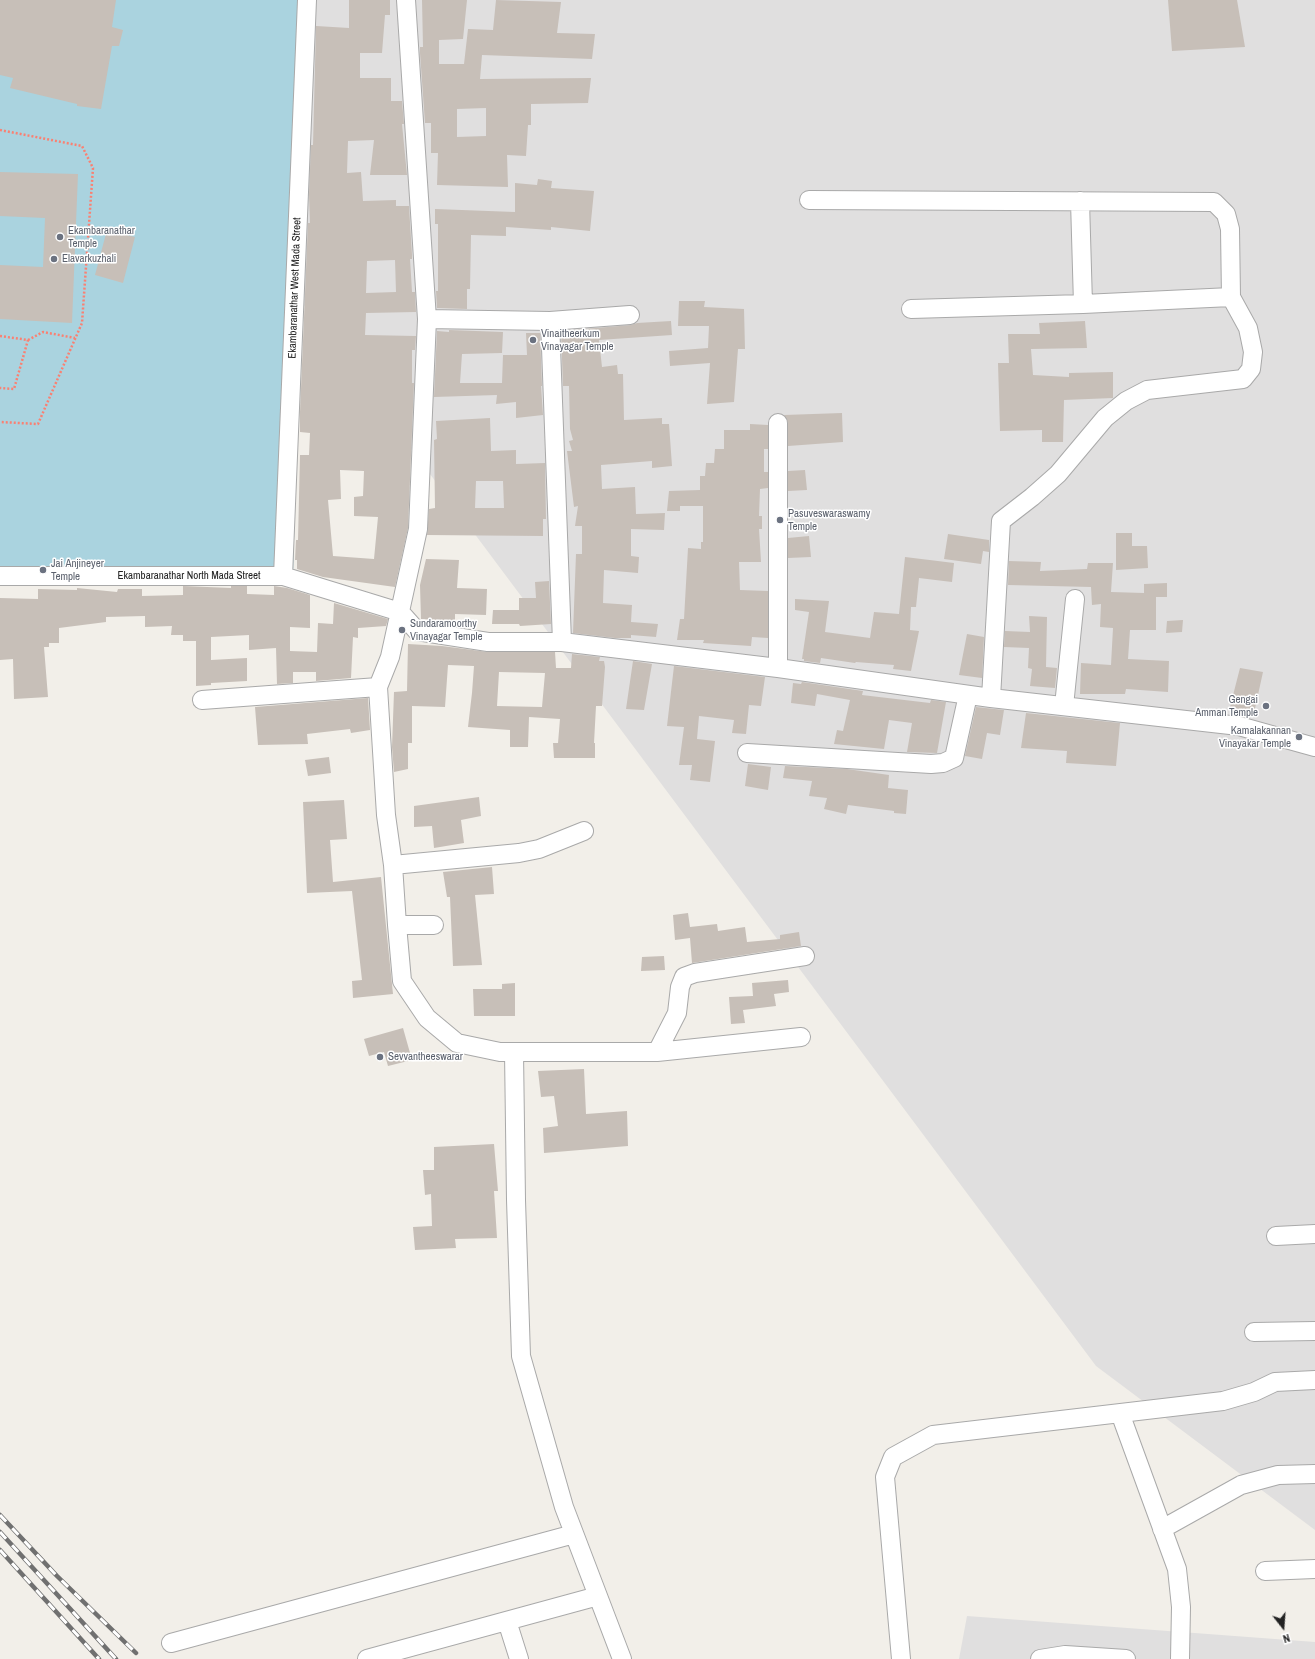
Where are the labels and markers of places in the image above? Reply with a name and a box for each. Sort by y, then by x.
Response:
place label: Ekambaranathar Temple [68,224,135,250]
marker: Ekambaranathar Temple [55,232,65,242]
place label: Elavarkuzhali [62,252,116,266]
marker: Elavarkuzhali [49,254,59,264]
place label: Vinaitheerkum Vinayagar Temple [541,327,614,353]
marker: Vinaitheerkum Vinayagar Temple [528,335,538,345]
place label: Pasuveswaraswamy Temple [788,507,870,533]
marker: Pasuveswaraswamy Temple [775,515,785,525]
place label: Jai Anjineyer Temple [51,557,104,583]
marker: Jai Anjineyer Temple [38,565,48,575]
place label: Sundaramoorthy Vinayagar Temple [410,617,483,643]
marker: Sundaramoorthy Vinayagar Temple [397,625,407,635]
place label: Gengai Amman Temple [1195,693,1258,719]
marker: Gengai Amman Temple [1261,701,1271,711]
place label: Kamalakannan Vinayakar Temple [1219,724,1291,750]
marker: Kamalakannan Vinayakar Temple [1294,732,1304,742]
place label: Sevvantheeswarar [388,1050,463,1064]
marker: Sevvantheeswarar [375,1052,385,1062]

